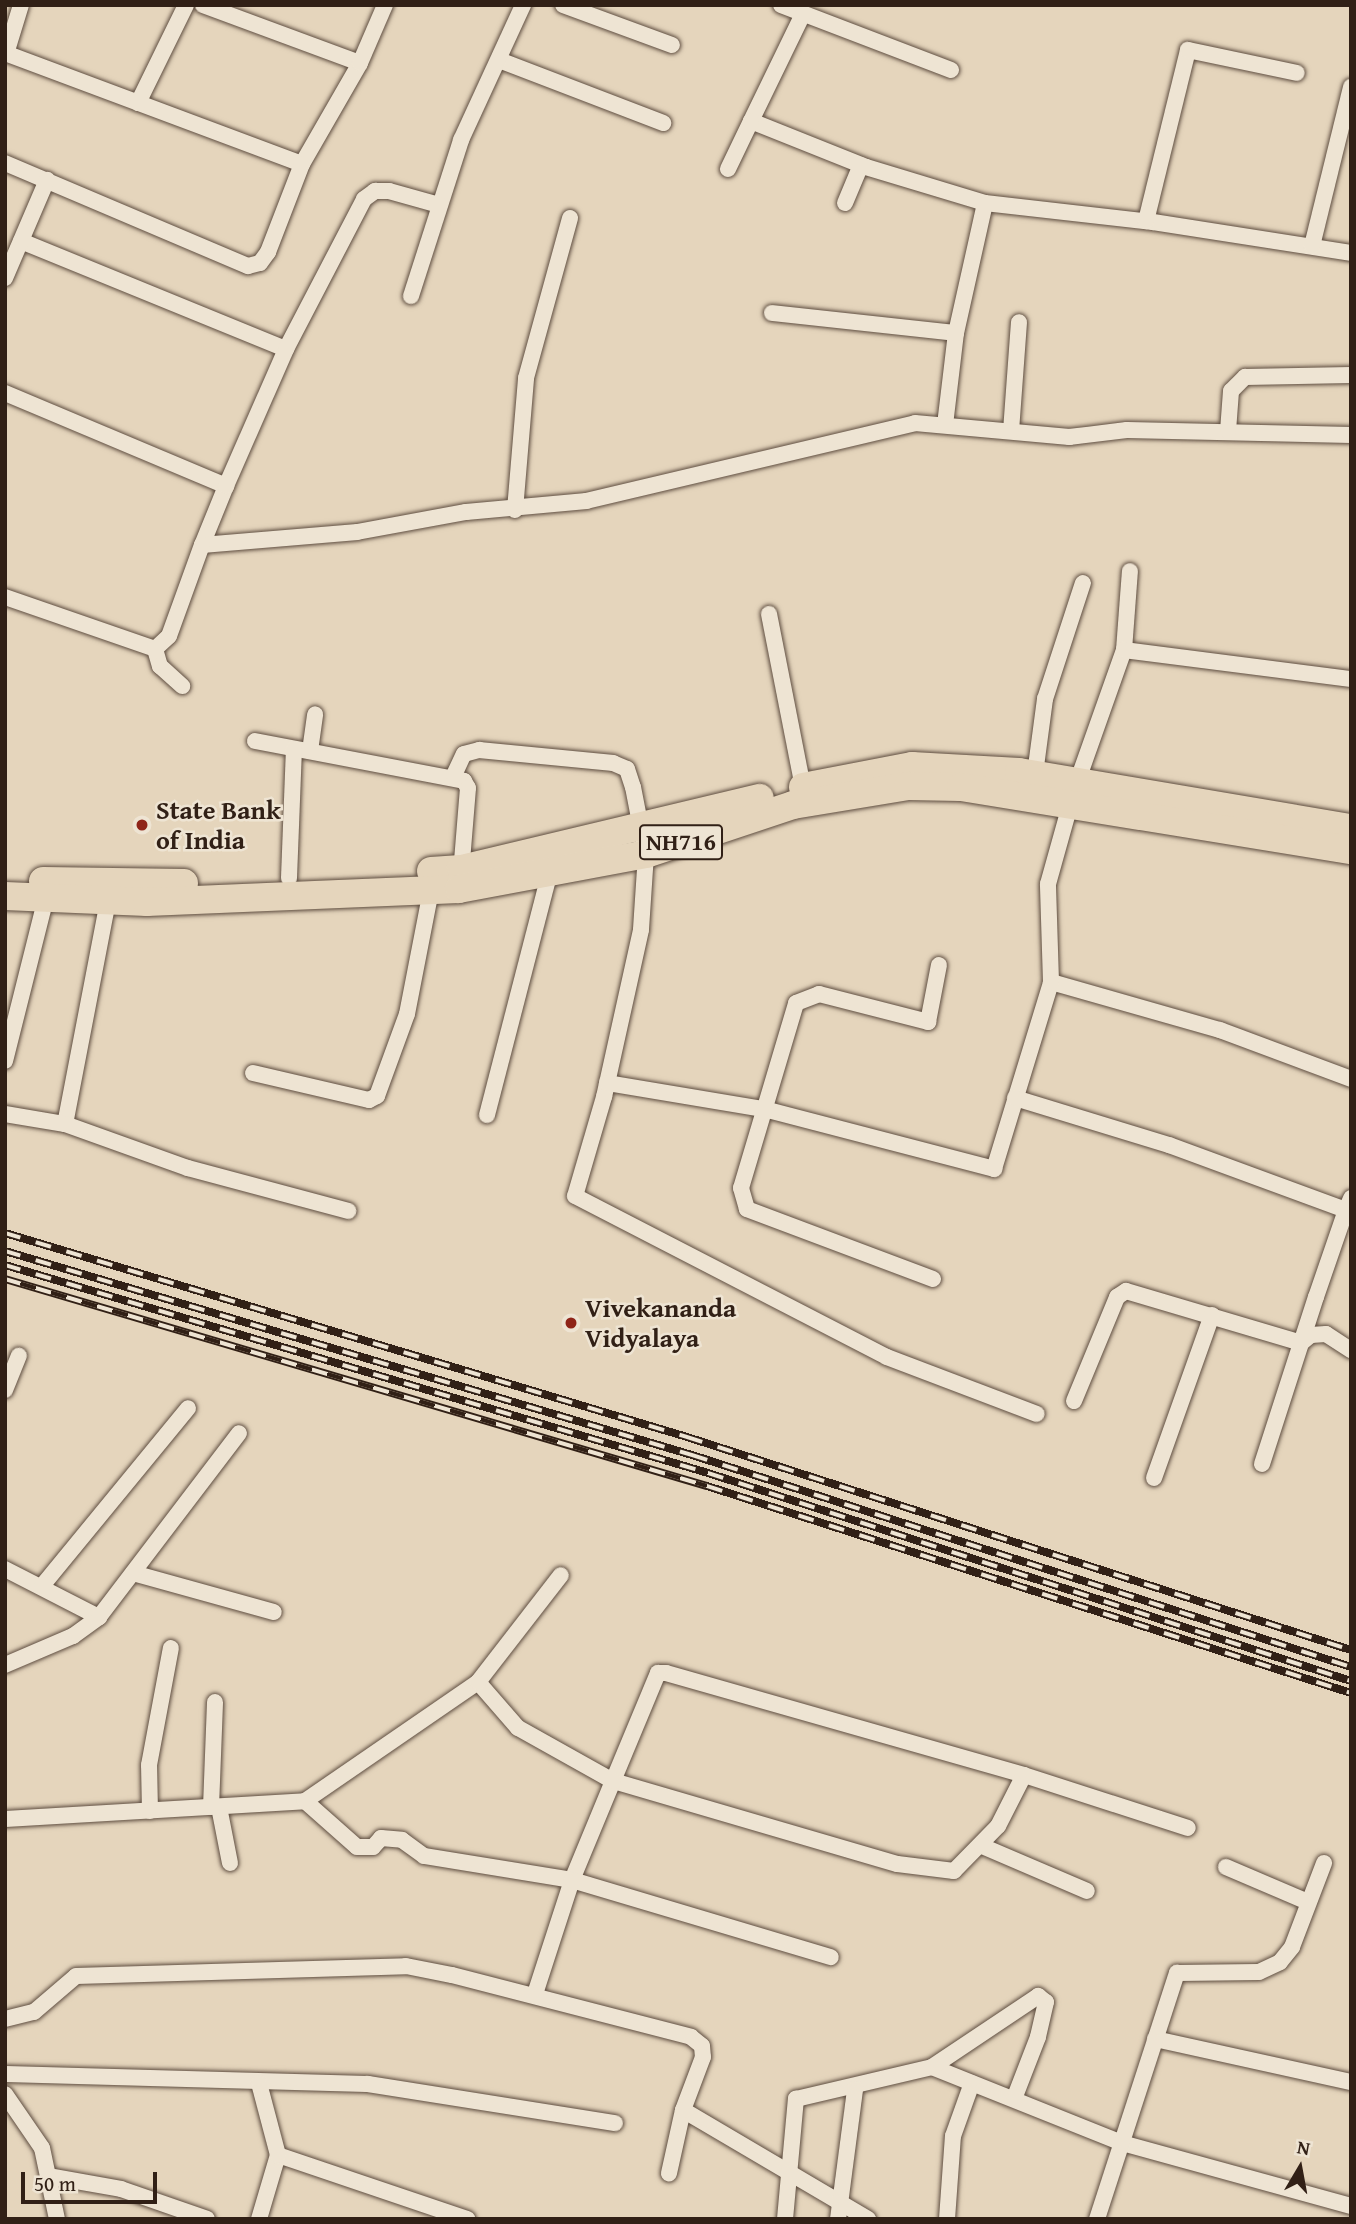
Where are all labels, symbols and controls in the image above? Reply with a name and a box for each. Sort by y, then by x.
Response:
place label: State Bank of India [156,794,281,856]
marker: State Bank of India [134,817,150,833]
road number: NH716 [639,822,723,862]
place label: Vivekananda Vidyalaya [585,1292,736,1354]
marker: Vivekananda Vidyalaya [563,1315,579,1331]
text: N [1295,2132,1312,2162]
north arrow [1265,2133,1335,2203]
scale bar [24,2158,161,2202]
text: 50 m [34,2168,76,2199]

